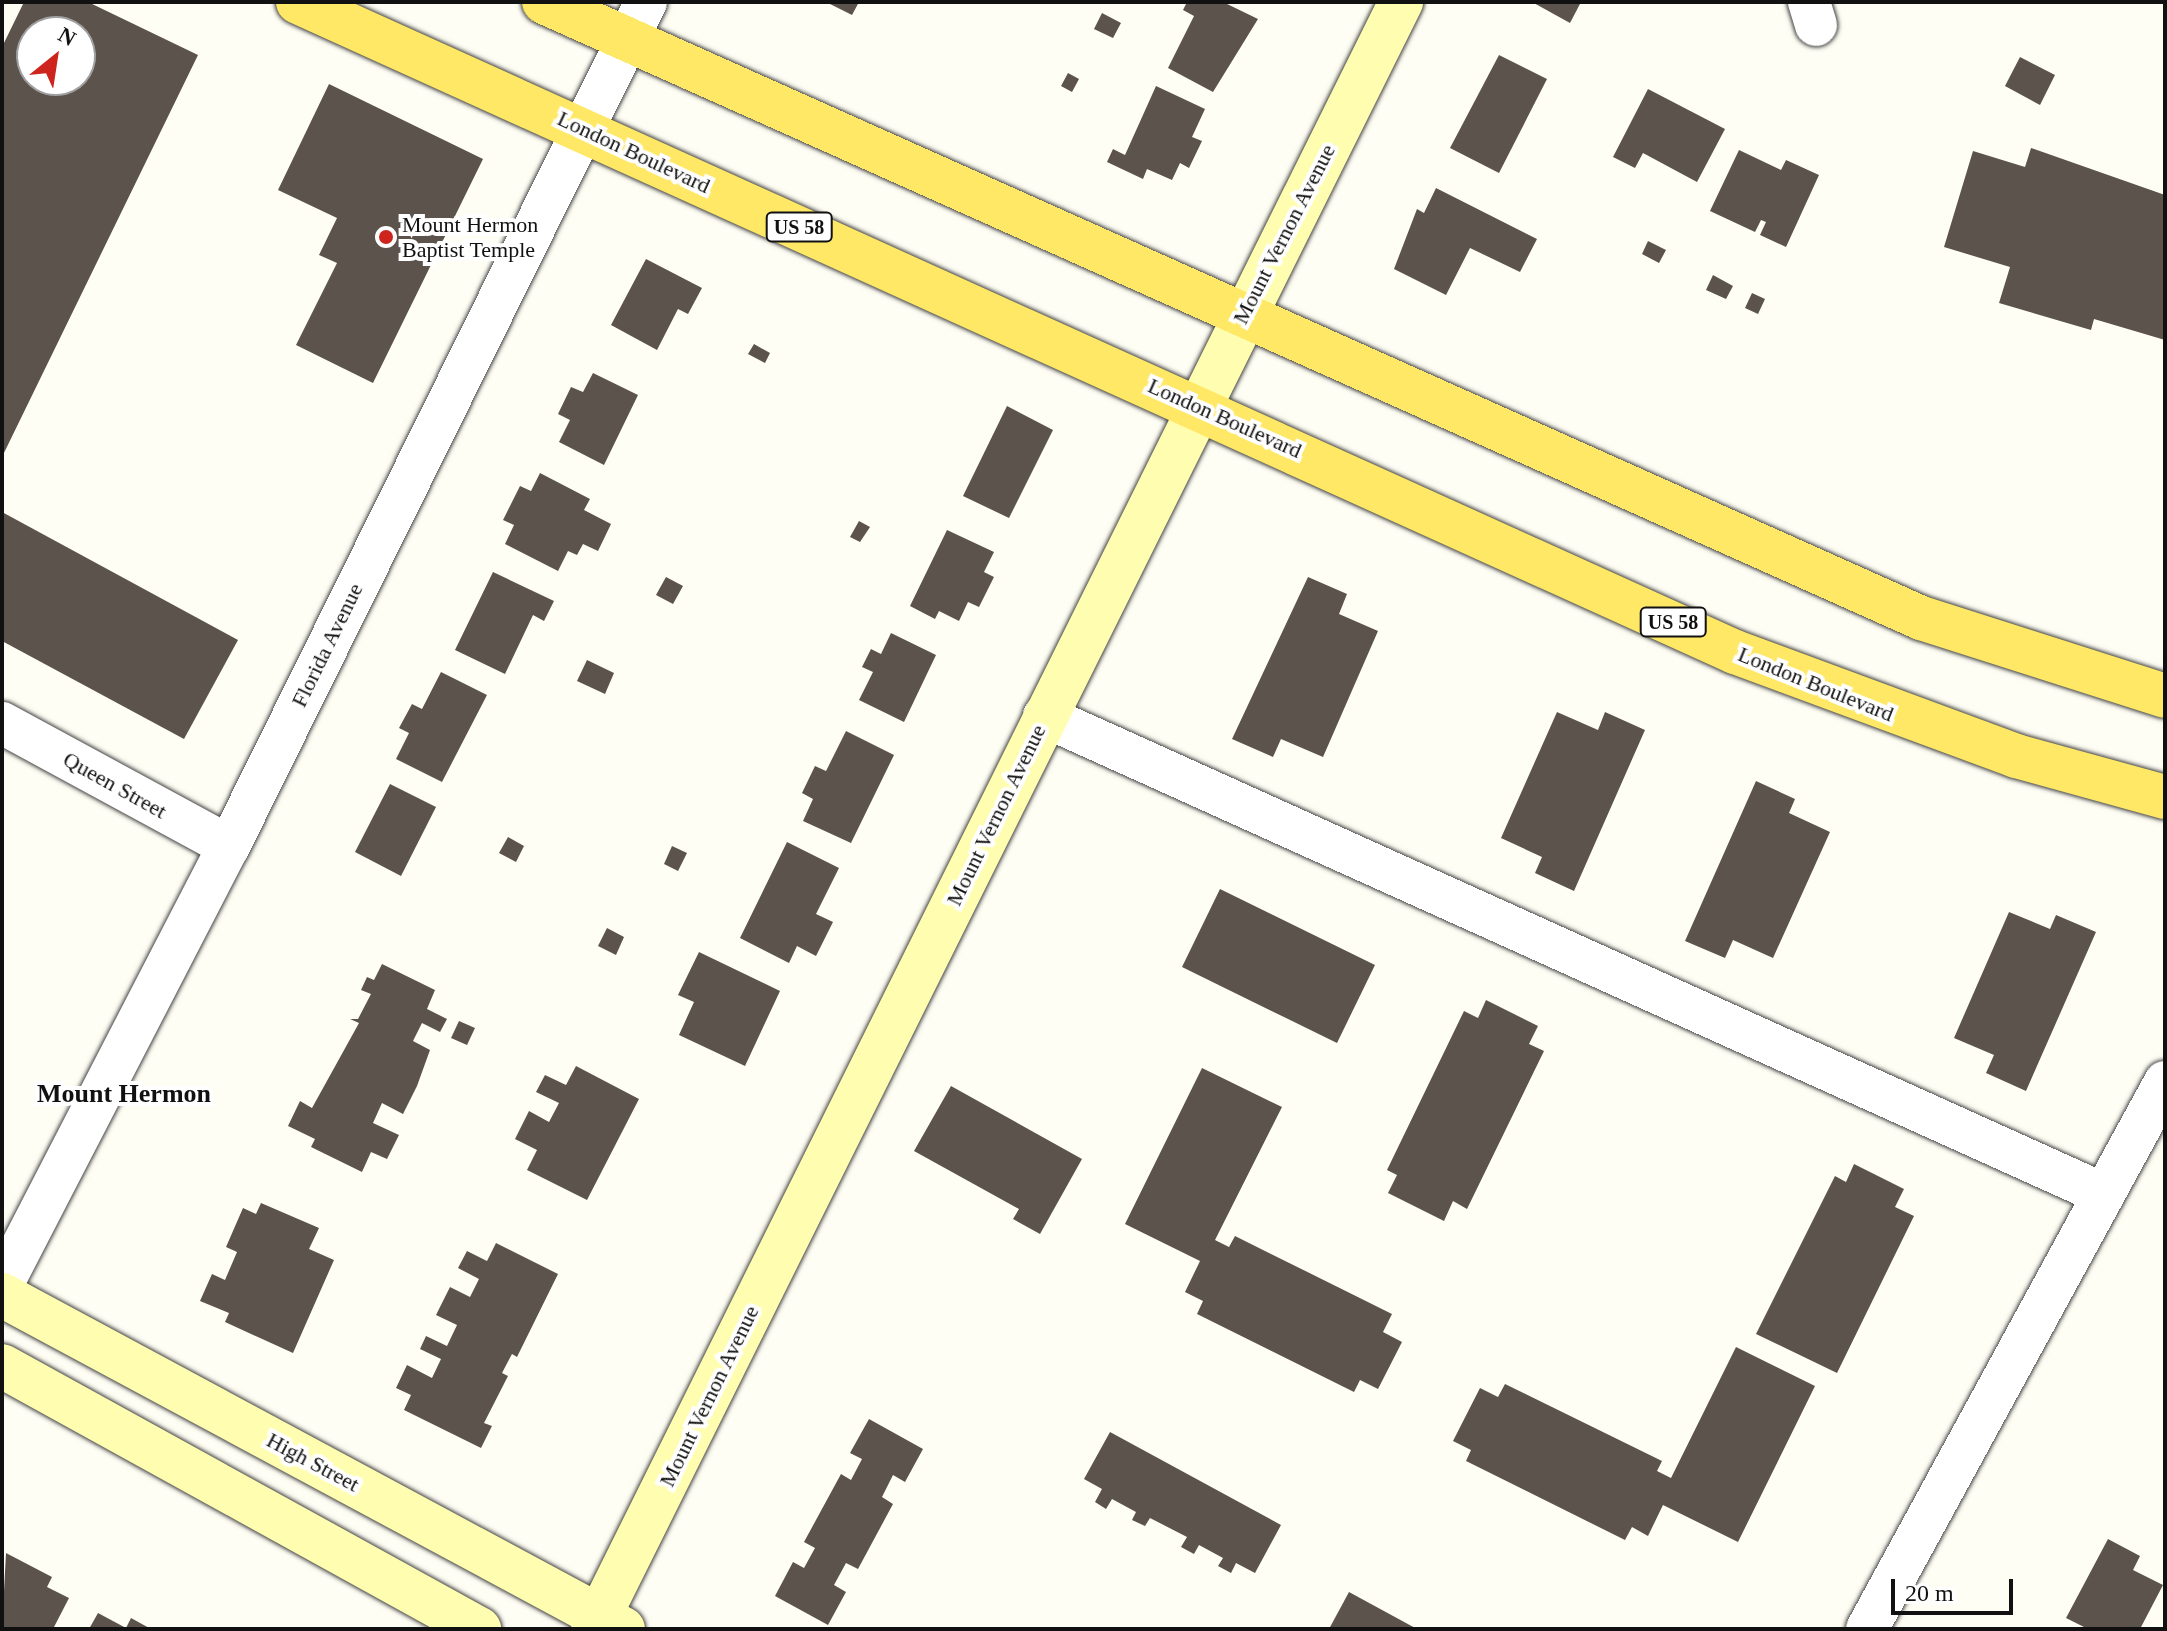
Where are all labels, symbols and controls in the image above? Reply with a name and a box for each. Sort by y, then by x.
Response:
north arrow [16,16,96,96]
text: N [54,22,80,51]
street label: London Boulevard [553,105,715,199]
street label: Mount Vernon Avenue [1227,139,1341,329]
place label: Mount Hermon Baptist Temple [402,211,538,262]
road number: US 58 [765,211,833,243]
marker: Mount Hermon Baptist Temple [377,228,395,246]
street label: London Boulevard [1144,372,1306,464]
street label: Florida Avenue [285,578,369,712]
road number: US 58 [1639,606,1707,638]
street label: London Boulevard [1734,641,1898,727]
street label: Mount Vernon Avenue [940,719,1052,911]
street label: Queen Street [59,746,171,824]
district label: Mount Hermon [37,1078,211,1110]
street label: Mount Vernon Avenue [653,1300,765,1492]
street label: High Street [262,1427,364,1497]
scale bar [1895,1563,2017,1613]
text: 20 m [1905,1580,1954,1606]

